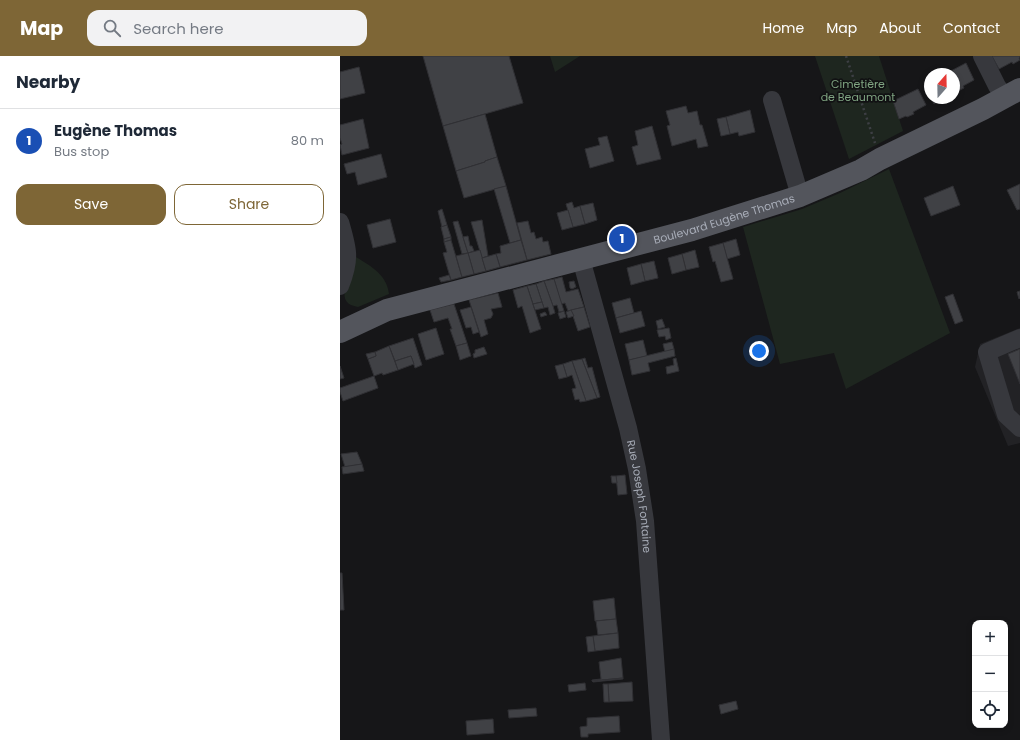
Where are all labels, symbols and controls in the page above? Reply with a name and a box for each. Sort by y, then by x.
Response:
search box [87,10,367,46]
text: Map [20,15,63,42]
icon: search [101,17,123,39]
text: Search here [133,18,224,39]
text: Home [762,18,804,38]
text: Map [826,18,857,38]
text: About [879,18,921,38]
text: Contact [943,18,1000,38]
north arrow [924,68,960,104]
text: Nearby [16,70,80,94]
park label: Cimetière de Beaumont [821,76,895,105]
text: Eugène Thomas [54,120,177,141]
text: 1 [27,131,31,150]
text: 80 m [291,131,324,150]
text: Bus stop [54,142,109,161]
button: Save [16,184,166,225]
button: Share [174,184,324,225]
street label: Boulevard Eugène Thomas [652,190,797,248]
pin: 1 [609,224,635,254]
your location [749,341,769,361]
street label: Rue Joseph Fontaine [623,439,655,554]
map controls [972,620,1008,728]
button: + [972,620,1008,656]
button: − [972,656,1008,692]
button: locate [972,692,1008,728]

